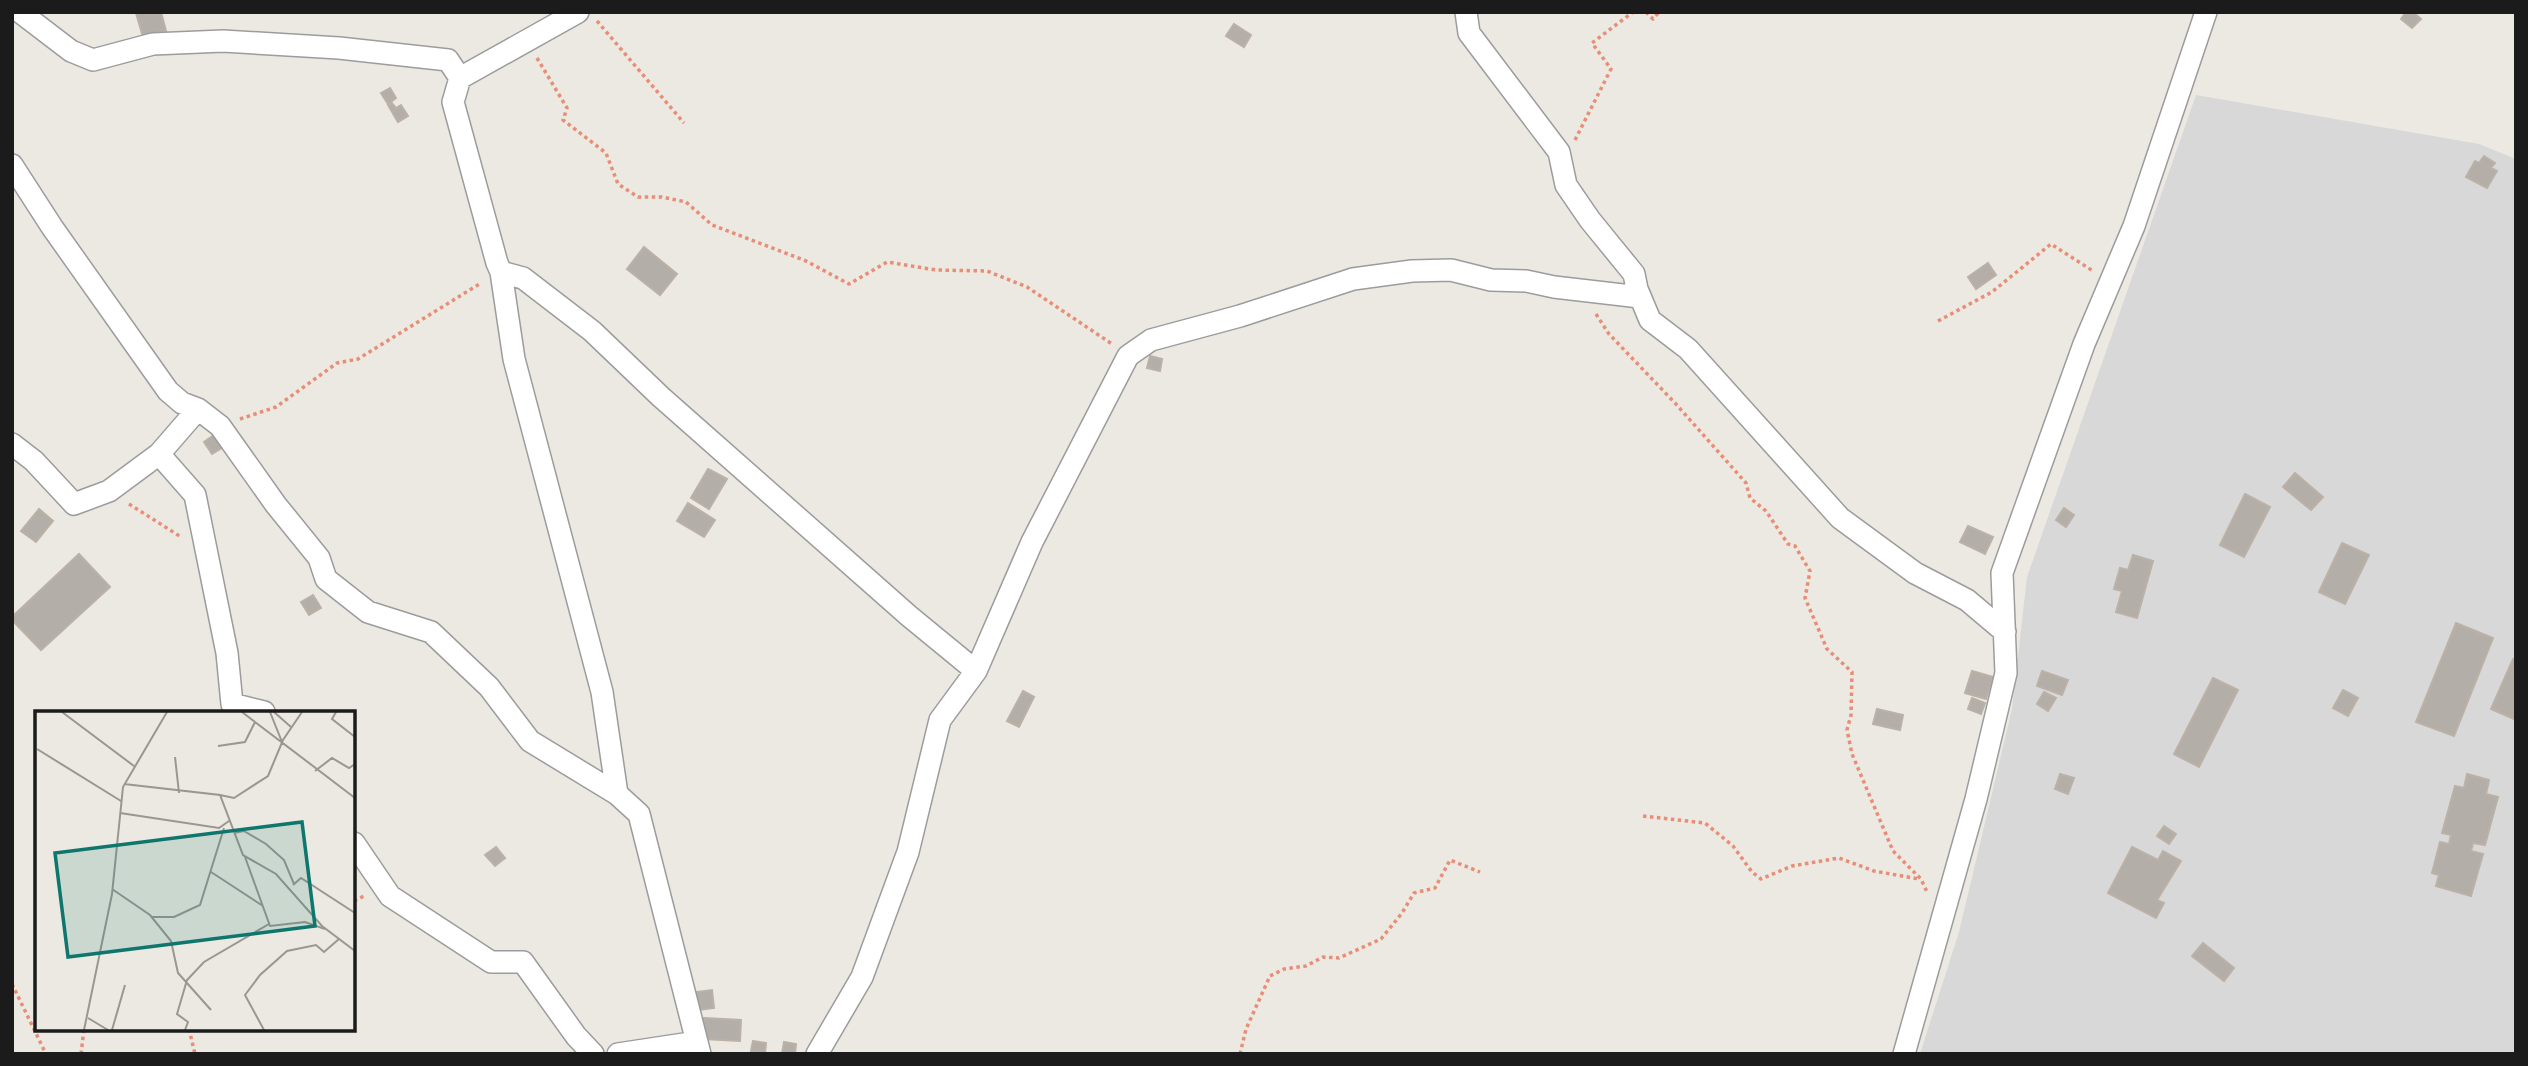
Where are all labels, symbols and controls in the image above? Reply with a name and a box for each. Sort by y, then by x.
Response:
inset map [35,711,355,1031]

